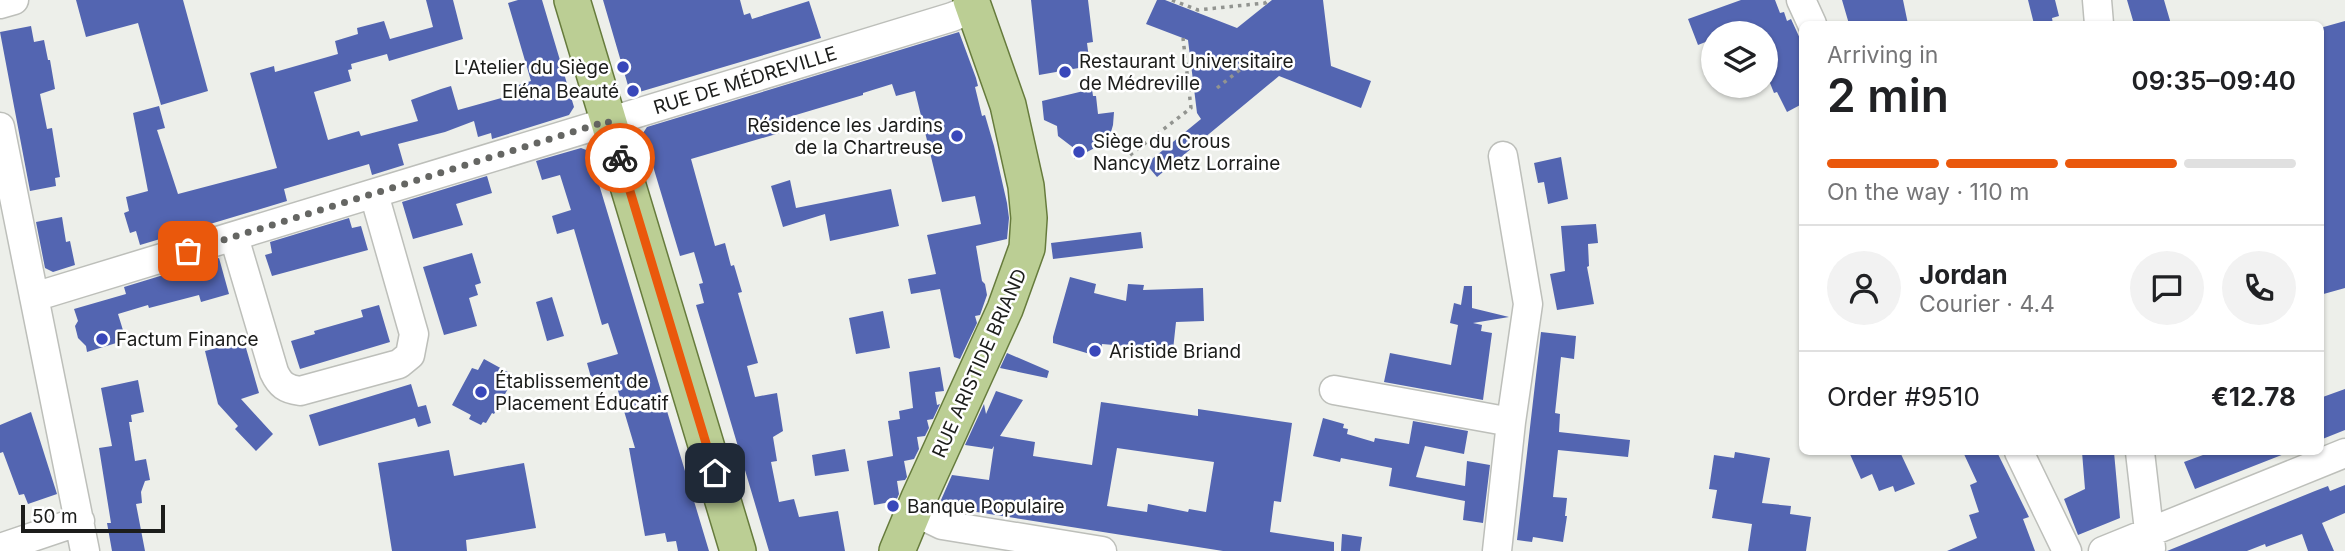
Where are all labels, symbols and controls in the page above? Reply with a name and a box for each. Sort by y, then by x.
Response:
map controls [1701,21,1778,98]
button: layers [1701,21,1778,98]
street label: RUE DE MÉDREVILLE [650,41,840,119]
text: Arriving in [1827,41,1938,69]
place label: Restaurant Universitaire de Médreville [1079,50,1294,95]
place label: L'Atelier du Siège [454,56,609,79]
marker: L'Atelier du Siège [615,59,631,75]
marker: Restaurant Universitaire de Médreville [1057,64,1073,80]
text: 09:35–09:40 [2131,65,2296,96]
text: 2 min [1827,67,1949,123]
place label: Eléna Beauté [502,80,619,103]
marker: Eléna Beauté [625,83,641,99]
place label: Résidence les Jardins de la Chartreuse [747,114,943,159]
courier [585,123,655,193]
marker: Résidence les Jardins de la Chartreuse [949,128,965,144]
place label: Siège du Crous Nancy Metz Lorraine [1093,130,1280,175]
icon: bike [601,139,639,177]
marker: Siège du Crous Nancy Metz Lorraine [1071,144,1087,160]
text: On the way · 110 m [1827,178,2029,206]
pin [158,221,218,281]
icon: bag [169,232,207,270]
button: person [1827,251,1901,325]
button: chat [2130,251,2204,325]
button: phone [2222,251,2296,325]
text: Jordan [1919,259,2008,290]
street label: RUE ARISTIDE BRIAND [927,265,1032,461]
text: Courier · 4.4 [1919,290,2055,318]
place label: Factum Finance [116,328,259,351]
marker: Factum Finance [94,331,110,347]
place label: Aristide Briand [1109,340,1241,363]
marker: Aristide Briand [1087,343,1103,359]
place label: Établissement de Placement Éducatif [495,369,669,415]
text: Order #9510 [1827,381,1980,412]
text: €12.78 [2211,381,2296,412]
marker: Établissement de Placement Éducatif [473,384,489,400]
pin [685,443,745,503]
icon: home [696,454,734,492]
place label: Banque Populaire [907,495,1065,518]
marker: Banque Populaire [885,498,901,514]
scale bar [21,502,164,534]
text: 50 m [32,505,78,528]

